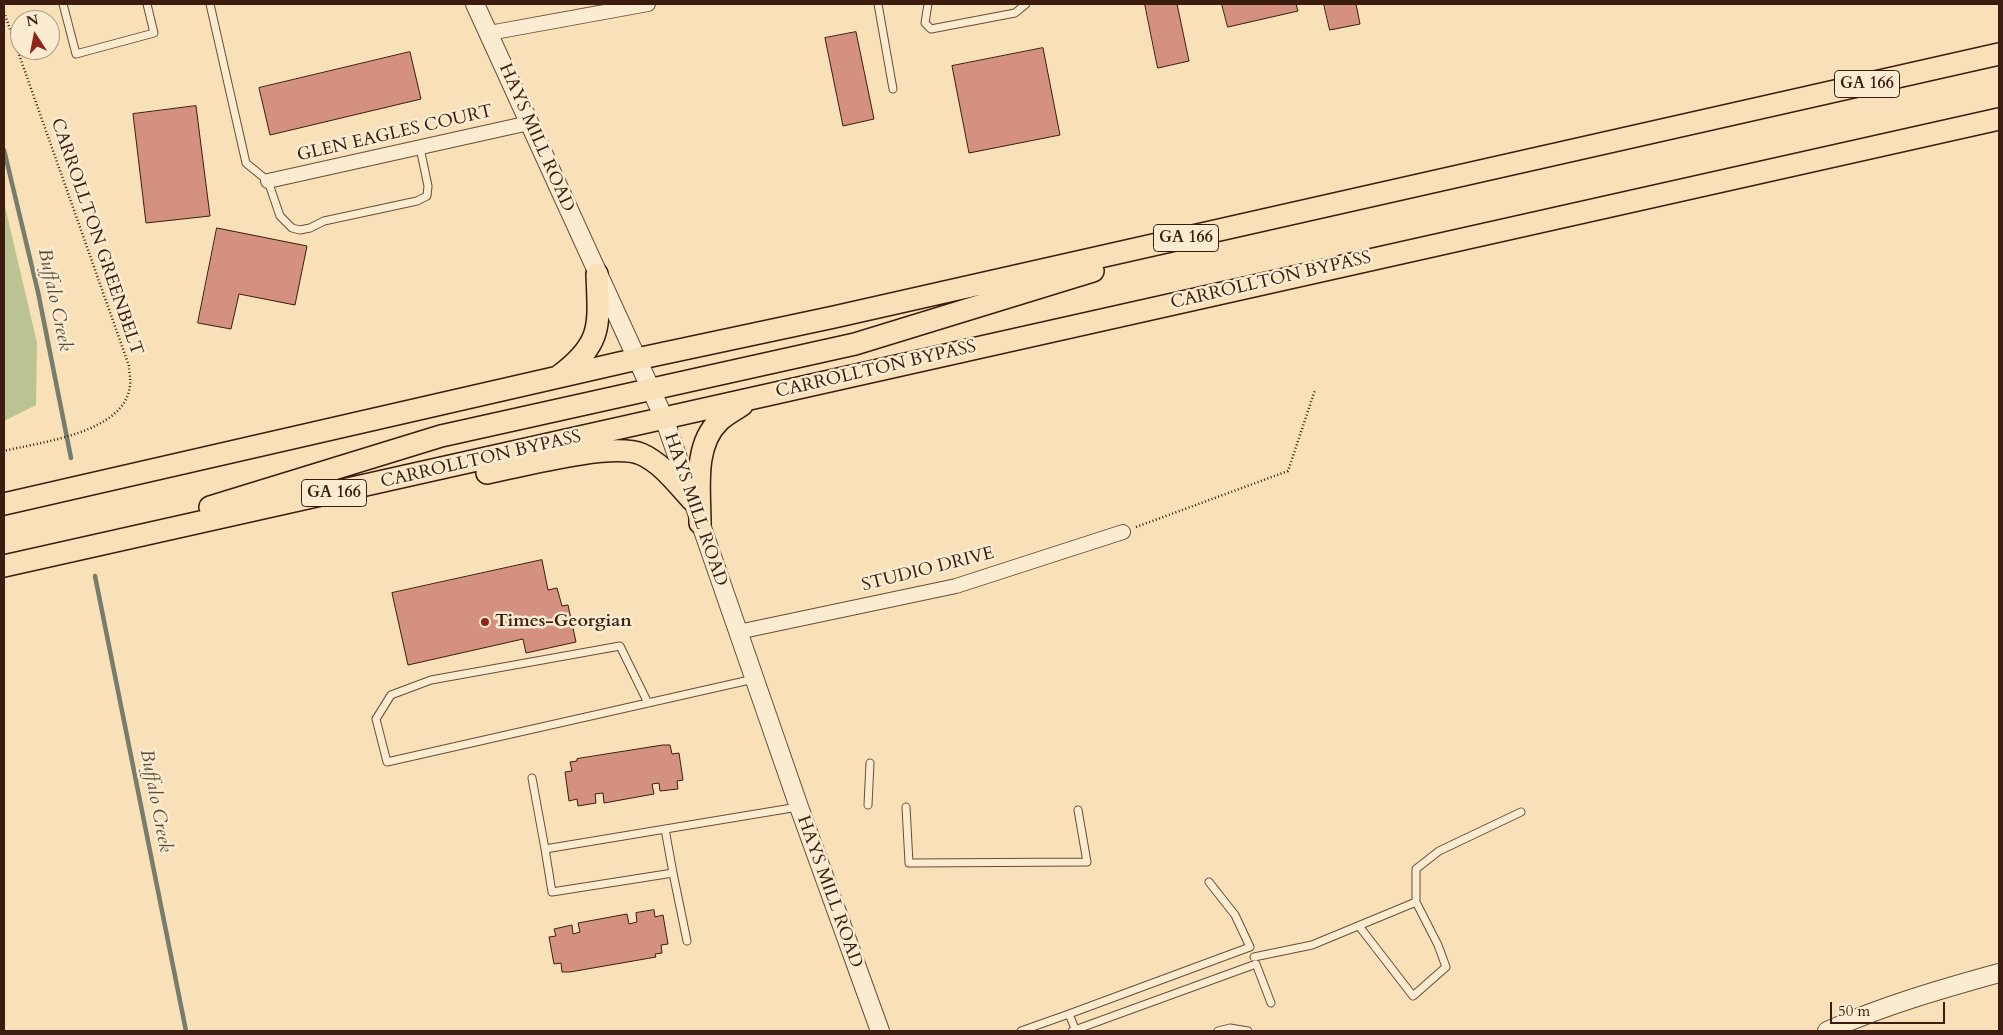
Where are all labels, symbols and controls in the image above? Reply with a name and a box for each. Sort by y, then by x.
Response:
north arrow [10,10,60,60]
text: N [24,10,40,31]
street label: HAYS MILL ROAD [494,60,578,216]
road number: GA 166 [1834,70,1900,98]
street label: GLEN EAGLES COURT [295,101,495,167]
street label: CARROLLTON GREENBELT [45,116,147,358]
road number: GA 166 [1154,224,1218,252]
water label: Buffalo Creek [32,247,76,353]
street label: CARROLLTON BYPASS [1169,247,1373,315]
street label: CARROLLTON BYPASS [774,336,978,404]
street label: CARROLLTON BYPASS [379,426,583,494]
street label: HAYS MILL ROAD [659,431,731,589]
road number: GA 166 [302,479,366,506]
street label: STUDIO DRIVE [860,543,996,597]
place label: Times-Georgian [495,611,632,633]
marker: Times-Georgian [479,616,491,628]
water label: Buffalo Creek [134,748,176,854]
street label: HAYS MILL ROAD [791,813,867,971]
scale bar [1833,992,1948,1024]
text: 50 m [1838,1001,1870,1021]

